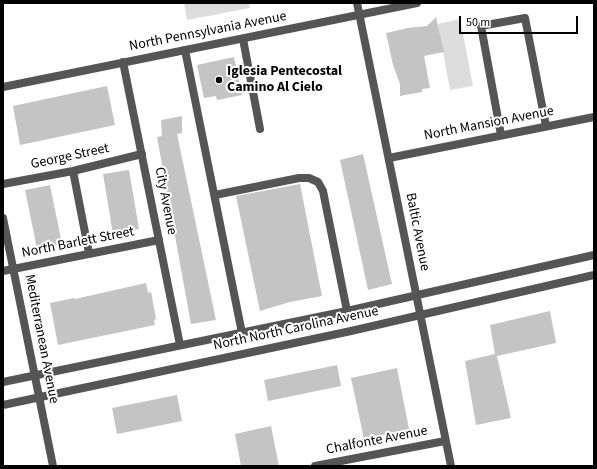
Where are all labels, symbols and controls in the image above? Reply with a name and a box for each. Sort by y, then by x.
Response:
street label: North Pennsylvania Avenue [128,8,288,56]
scale bar [461,8,580,34]
text: 50 m [466,14,490,31]
place label: Iglesia Pentecostal Camino Al Cielo [227,64,342,96]
marker: Iglesia Pentecostal Camino Al Cielo [214,75,224,85]
street label: North Mansion Avenue [423,103,555,145]
street label: George Street [29,141,111,173]
street label: City Avenue [150,166,180,236]
street label: Baltic Avenue [401,191,433,273]
street label: North Barlett Street [20,224,136,262]
street label: Mediterranean Avenue [20,273,62,405]
street label: North North Carolina Avenue [212,303,380,355]
street label: Chalfonte Avenue [325,423,429,459]

